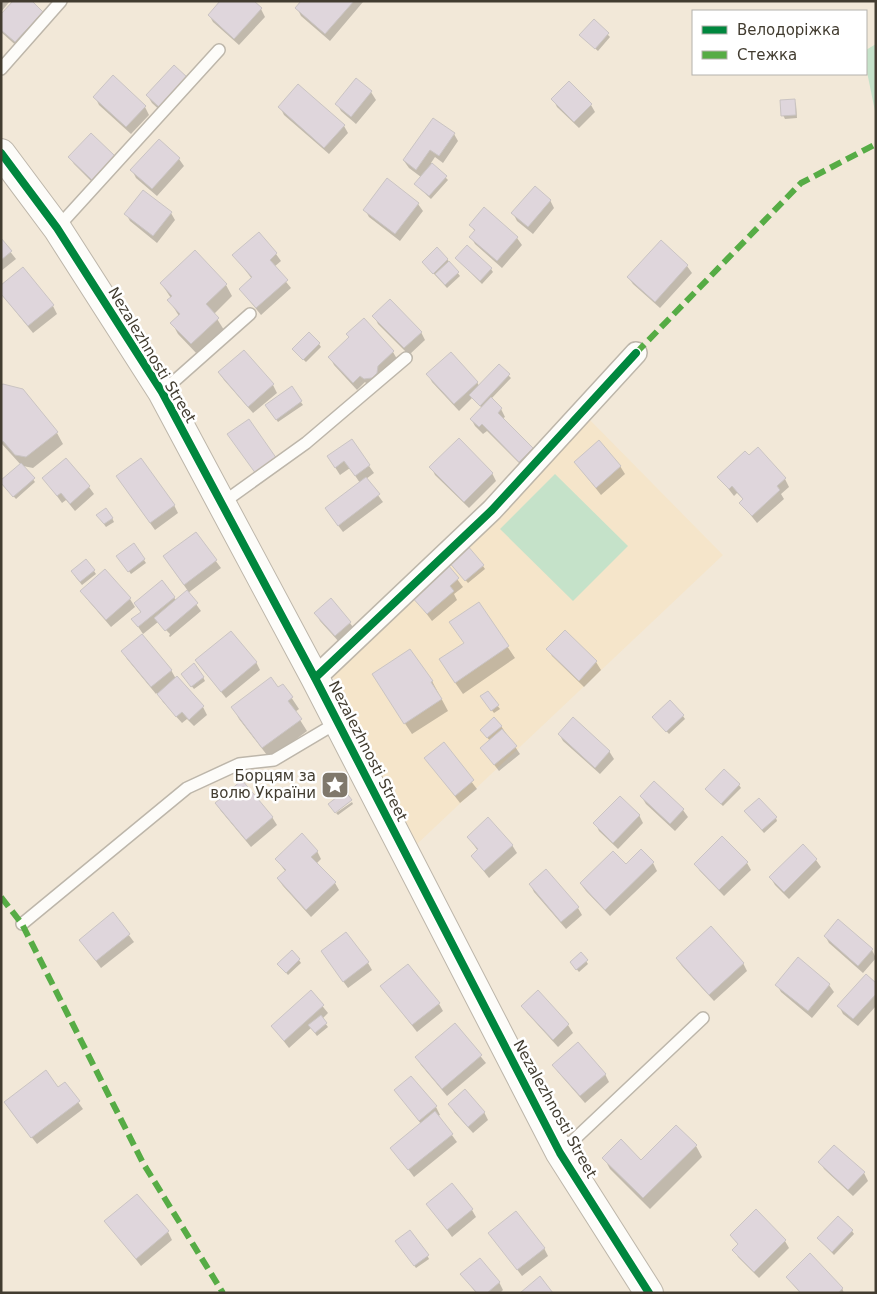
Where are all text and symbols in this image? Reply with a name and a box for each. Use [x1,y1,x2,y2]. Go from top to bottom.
legend [692,10,867,75]
text: Велодоріжка [737,21,840,39]
text: Стежка [737,46,797,64]
street label: Nezalezhnosti Street [104,284,200,426]
street label: Nezalezhnosti Street [325,678,411,824]
place label: Борцям за волю України [210,767,316,802]
place icon: Борцям за волю України [320,770,350,800]
street label: Nezalezhnosti Street [510,1037,601,1181]

